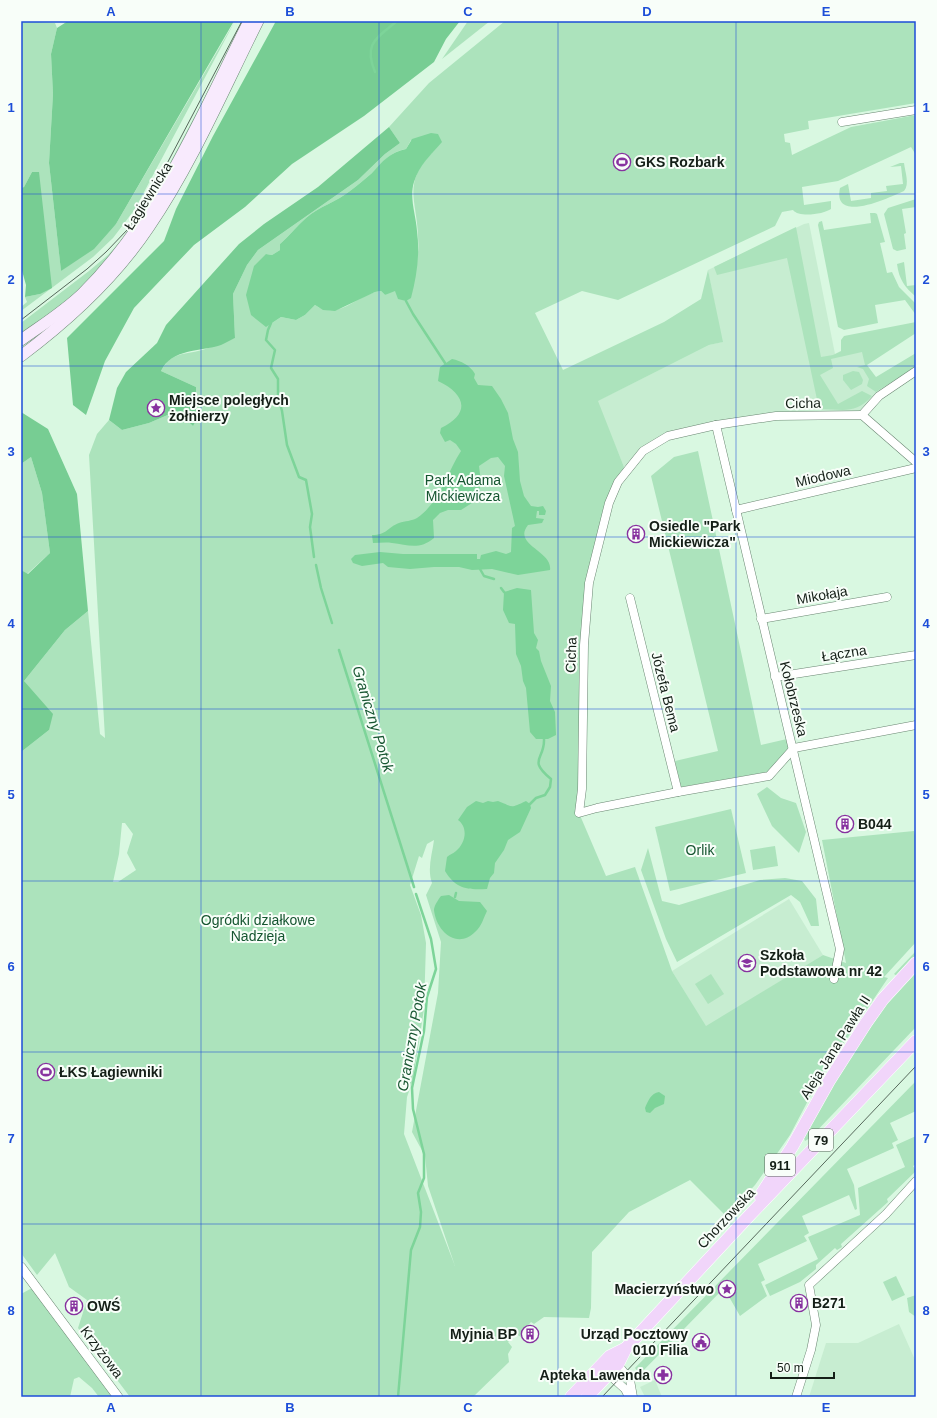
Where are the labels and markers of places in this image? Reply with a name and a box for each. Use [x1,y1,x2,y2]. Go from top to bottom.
sports icon: GKS Rozbark [612,152,632,172]
place label: GKS Rozbark [635,154,725,170]
place label: Miejsce poległych żołnierzy [169,392,289,424]
place icon: Miejsce poległych żołnierzy [146,398,166,418]
place label: Osiedle "Park Mickiewicza" [649,518,741,550]
building icon: Osiedle "Park Mickiewicza" [626,524,646,544]
building icon: B044 [835,814,855,834]
place label: B044 [858,816,892,832]
place label: Szkoła Podstawowa nr 42 [760,947,882,979]
school or university icon: Szkoła Podstawowa nr 42 [737,953,757,973]
sports icon: ŁKS Łagiewniki [36,1062,56,1082]
place label: ŁKS Łagiewniki [59,1064,162,1080]
place icon: Macierzyństwo [717,1279,737,1299]
place label: Macierzyństwo [614,1281,714,1297]
building icon: B271 [789,1293,809,1313]
place label: B271 [812,1295,846,1311]
building icon: OWŚ [64,1296,84,1316]
place label: OWŚ [87,1297,120,1314]
building icon: Myjnia BP [520,1324,540,1344]
place label: Myjnia BP [450,1326,517,1342]
place label: Urząd Pocztowy 010 Filia [581,1326,688,1358]
public building icon: Urząd Pocztowy 010 Filia [691,1332,711,1352]
pharmacy icon: Apteka Lawenda [653,1365,673,1385]
place label: Apteka Lawenda [540,1367,650,1383]

